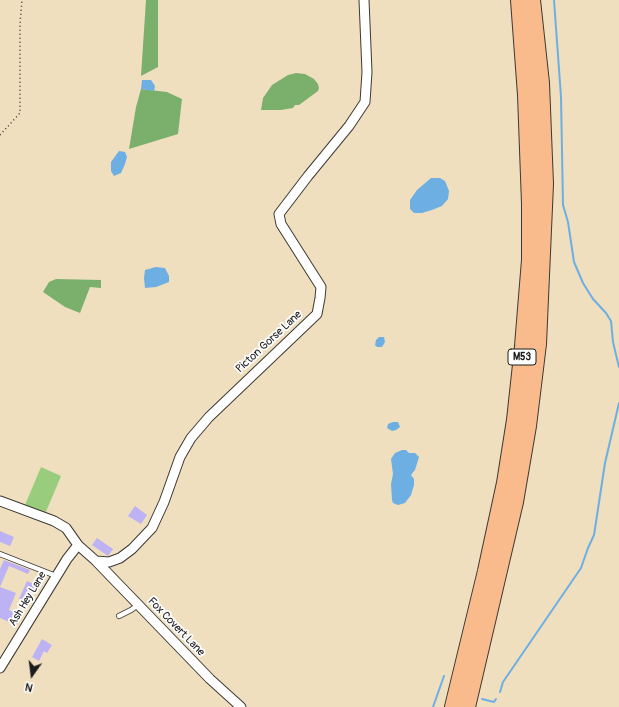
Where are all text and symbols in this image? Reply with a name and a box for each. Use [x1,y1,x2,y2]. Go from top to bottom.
street label: Picton Gorse Lane [233,308,305,376]
road number: M53 [508,349,536,365]
street label: Ash Hey Lane [7,569,49,629]
street label: Fox Covert Lane [145,595,207,659]
north arrow [12,655,52,695]
text: N [24,680,34,694]

